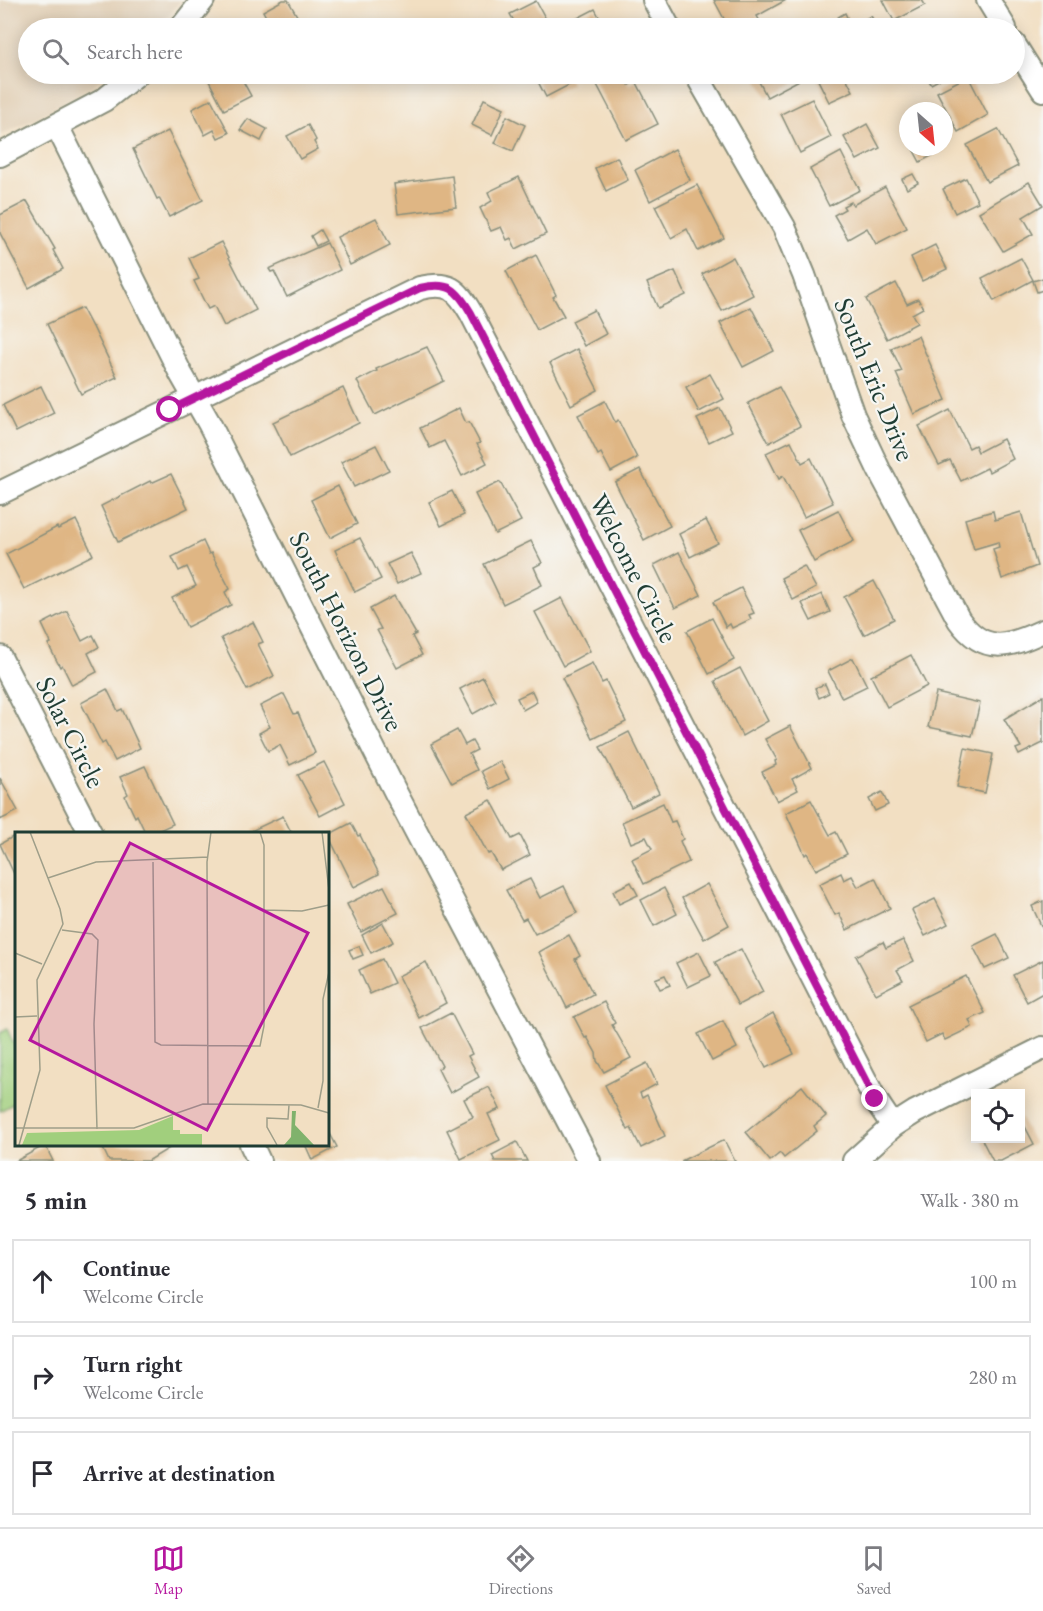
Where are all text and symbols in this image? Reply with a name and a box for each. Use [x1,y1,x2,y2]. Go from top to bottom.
search box [18,18,1025,84]
icon: search [39,35,72,68]
text: Search here [87,37,182,66]
north arrow [899,102,953,156]
street label: South Eric Drive [826,292,924,466]
route start [156,396,182,422]
street label: Welcome Circle [581,488,687,648]
street label: South Horizon Drive [282,525,412,737]
street label: Solar Circle [28,671,114,793]
inset map [15,832,328,1146]
route end [861,1085,887,1111]
map controls [971,1089,1025,1143]
button: locate [971,1089,1025,1143]
text: 5 min [24,1183,87,1217]
text: Walk · 380 m [920,1187,1019,1213]
text: Continue [83,1254,170,1283]
icon: ahead [26,1265,59,1298]
text: 100 m [969,1268,1017,1294]
text: Welcome Circle [83,1283,203,1309]
text: Turn right [83,1350,182,1379]
icon: right [26,1361,59,1394]
text: 280 m [969,1364,1017,1390]
text: Welcome Circle [83,1379,203,1405]
icon: arrive [26,1457,59,1490]
text: Arrive at destination [83,1459,275,1488]
tab: Map [152,1542,185,1599]
tab: Directions [489,1542,553,1599]
tab: Saved [857,1542,891,1599]

